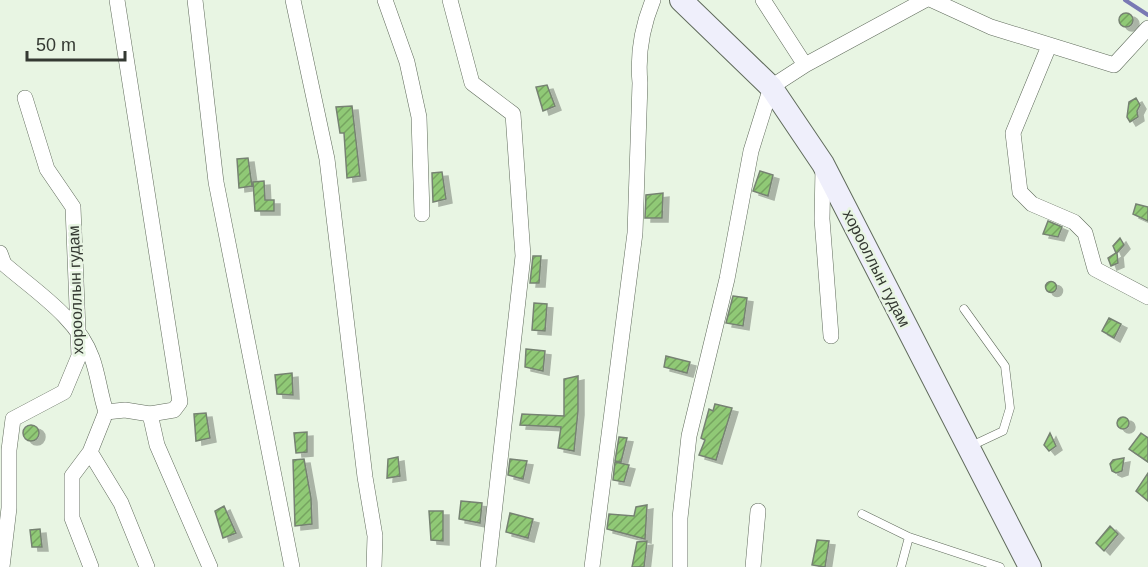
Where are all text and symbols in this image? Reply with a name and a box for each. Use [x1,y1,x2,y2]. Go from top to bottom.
scale bar [27,24,124,62]
text: 50 m [36,35,76,55]
street label: хорооллын гудам [840,207,913,330]
street label: хорооллын гудам [65,225,86,355]

